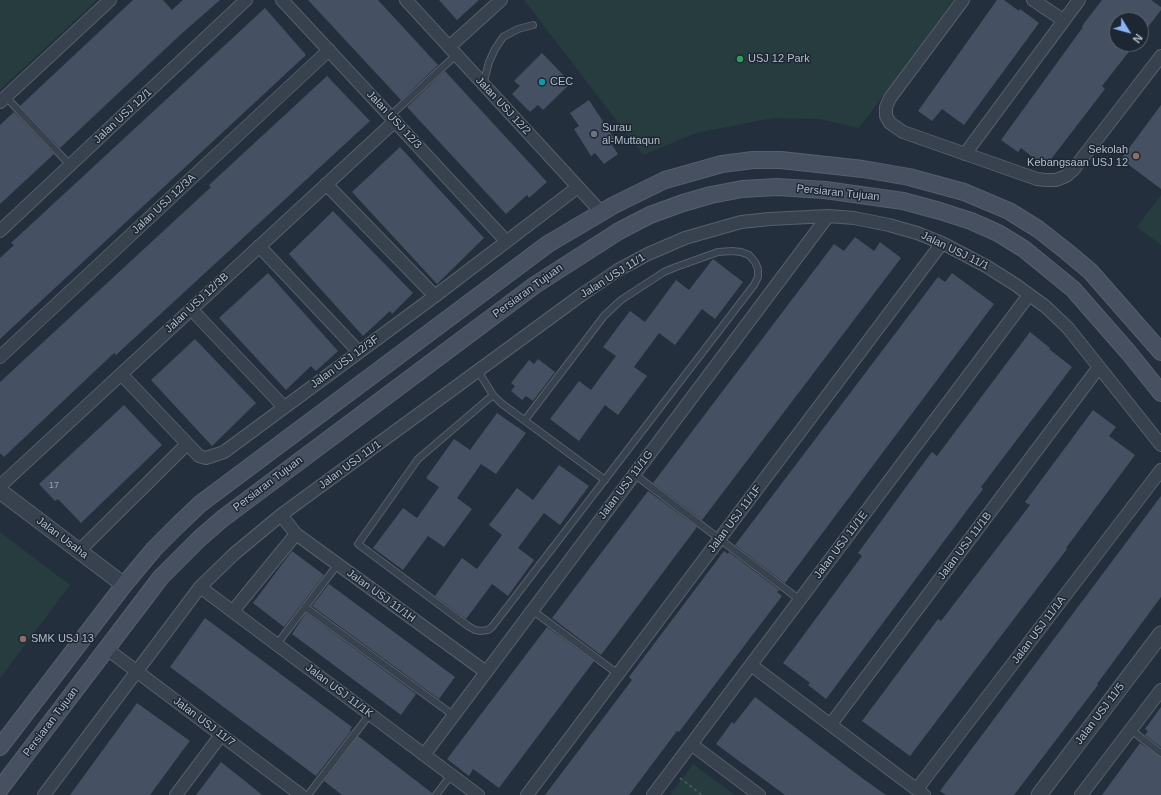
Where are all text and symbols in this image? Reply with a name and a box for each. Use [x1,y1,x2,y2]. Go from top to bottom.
north arrow [1109,12,1149,52]
text: N [1131,32,1145,45]
place label: USJ 12 Park [748,52,810,66]
marker: USJ 12 Park [735,54,745,64]
street label: Jalan USJ 12/2 [473,74,533,138]
place label: CEC [550,75,573,89]
marker: CEC [537,77,547,87]
street label: Jalan USJ 12/1 [91,86,155,146]
street label: Jalan USJ 12/3 [364,88,424,152]
place label: Surau al-Muttaqun [602,121,660,147]
marker: Surau al-Muttaqun [589,129,599,139]
place label: Sekolah Kebangsaan USJ 12 [1027,143,1128,169]
marker: Sekolah Kebangsaan USJ 12 [1131,151,1141,161]
street label: Jalan USJ 12/3A [130,171,198,237]
street label: Persiaran Tujuan [796,182,880,204]
street label: Jalan USJ 11/1 [919,229,991,273]
street label: Jalan USJ 11/1 [578,251,648,301]
street label: Persiaran Tujuan [490,261,566,321]
street label: Jalan USJ 12/3B [163,270,231,336]
street label: Jalan USJ 12/3F [308,333,382,391]
street label: Jalan USJ 11/1 [316,438,384,492]
street label: Jalan USJ 11/1G [596,448,656,522]
street label: Persiaran Tujuan [231,454,305,514]
house number: 17 [49,481,59,491]
street label: Jalan USJ 11/1F [706,483,764,555]
street label: Jalan USJ 11/1E [811,509,871,581]
street label: Jalan USJ 11/1B [935,510,995,582]
street label: Jalan Usaha [34,514,90,562]
street label: Jalan USJ 11/1H [344,567,418,625]
street label: Jalan USJ 11/1A [1009,594,1069,666]
place label: SMK USJ 13 [31,632,94,646]
marker: SMK USJ 13 [18,634,28,644]
street label: Jalan USJ 11/1K [303,661,375,721]
street label: Jalan USJ 11/5 [1073,681,1127,747]
street label: Persiaran Tujuan [21,685,81,759]
street label: Jalan USJ 11/7 [171,695,237,749]

